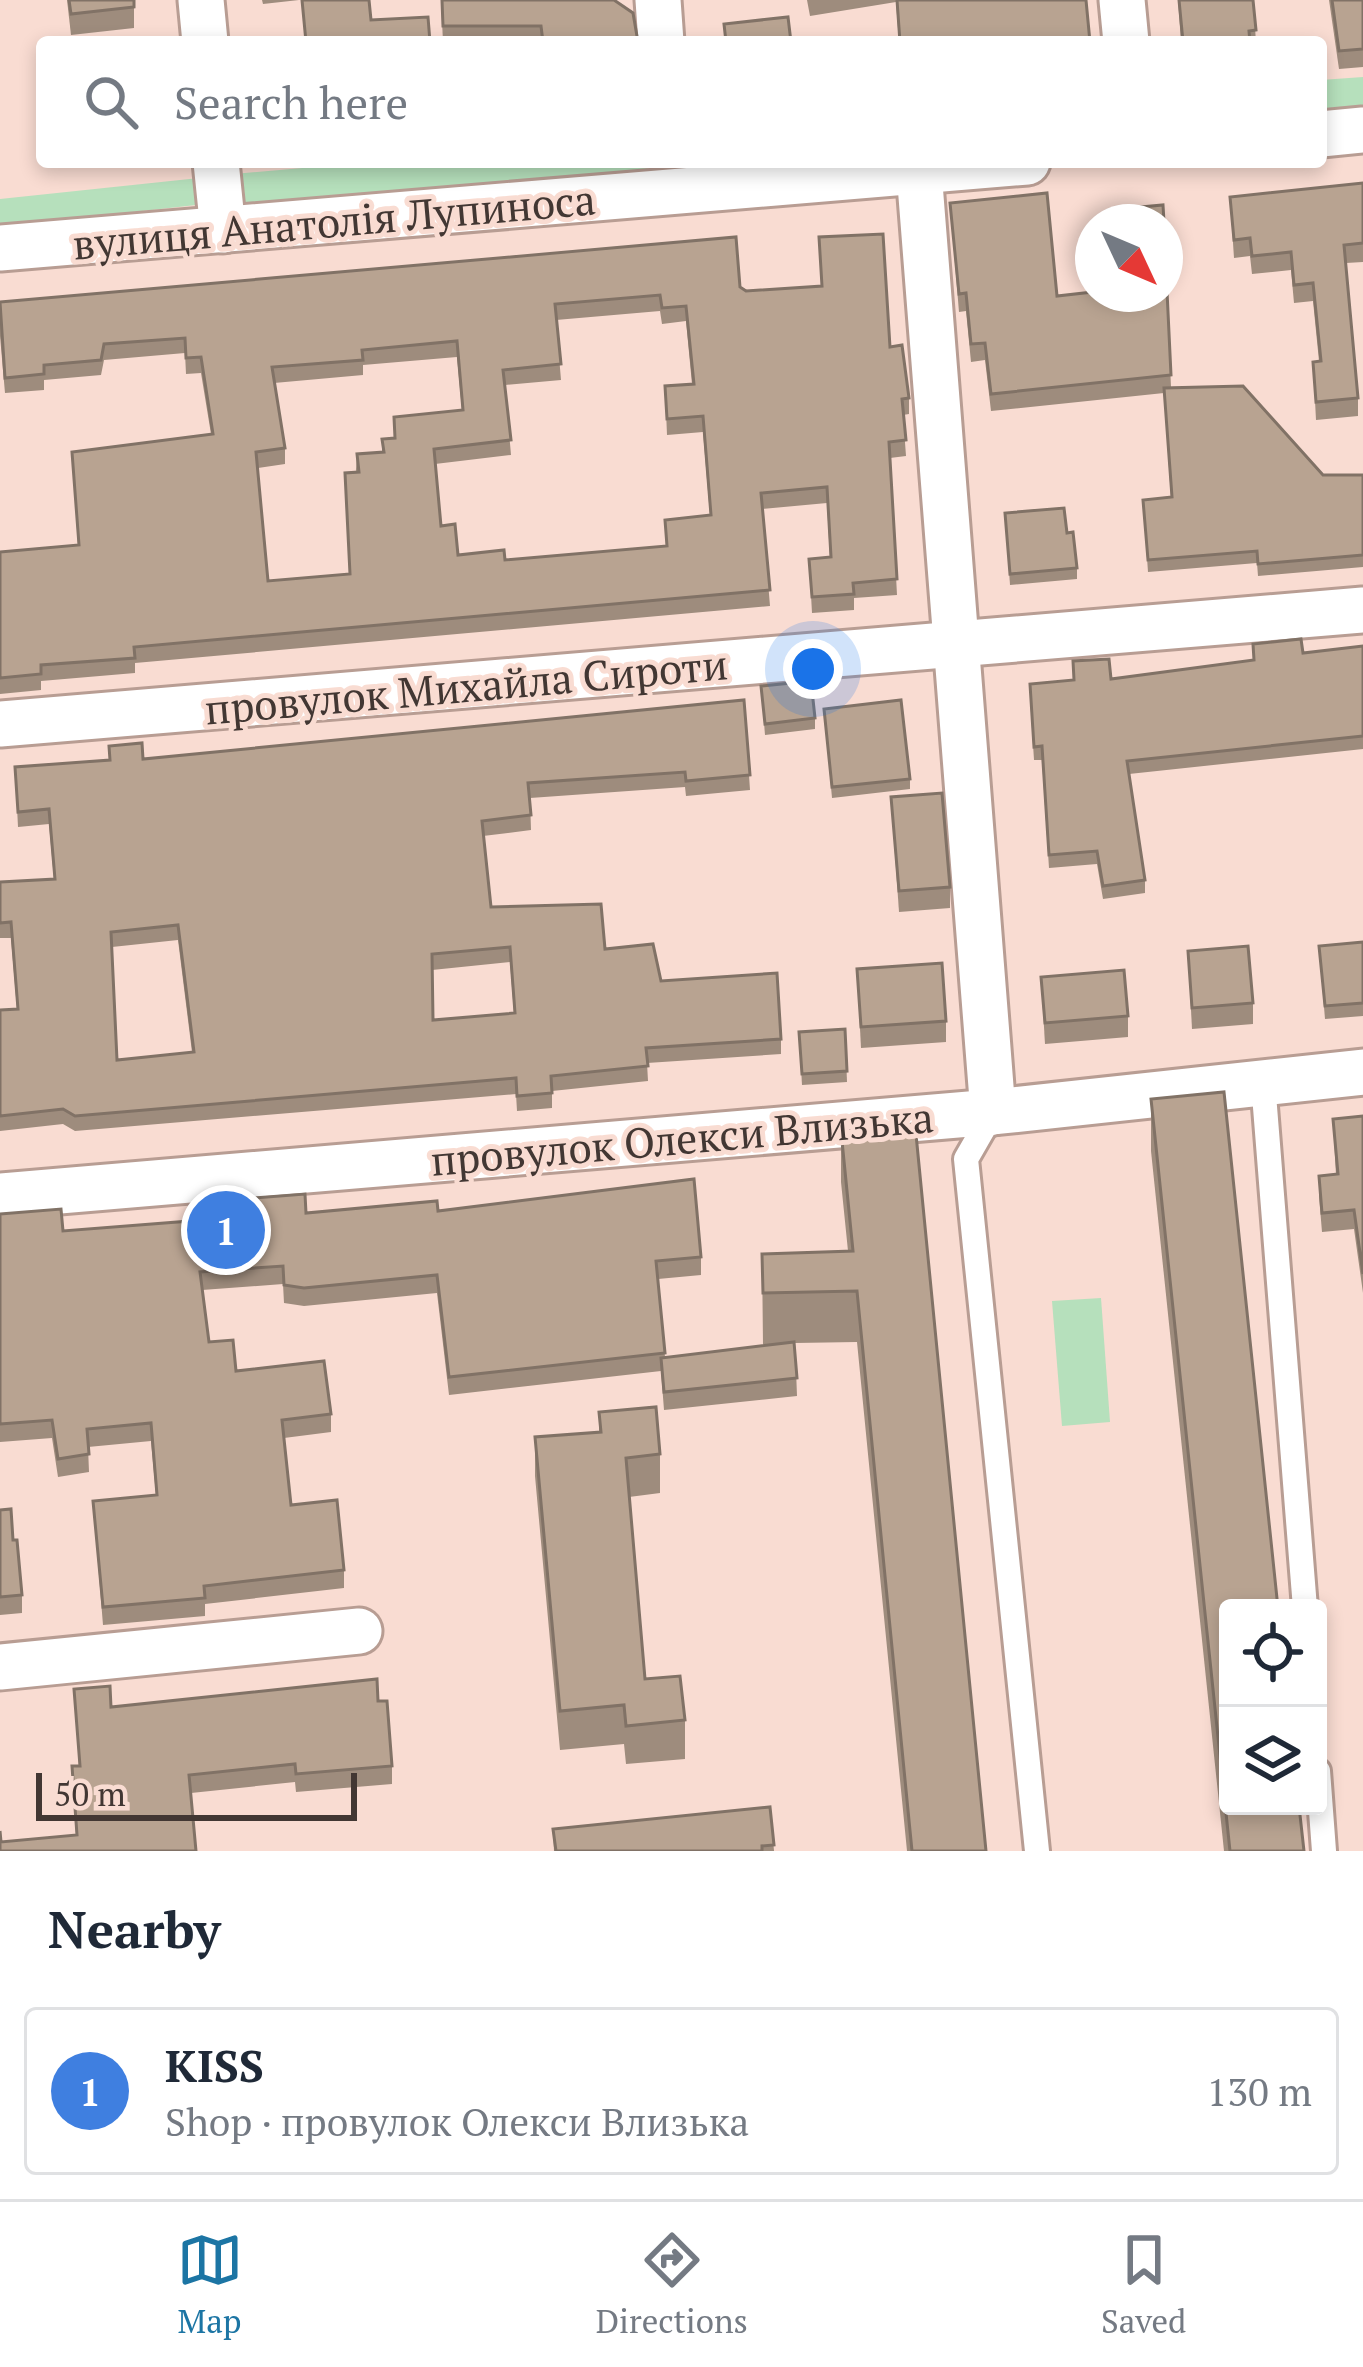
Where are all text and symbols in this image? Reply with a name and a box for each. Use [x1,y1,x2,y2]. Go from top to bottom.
search box [36,36,1327,168]
icon: search [78,69,144,135]
text: Search here [174,72,408,132]
street label: вулиця Анатолія Лупиноса [70,170,598,272]
north arrow [1075,204,1183,312]
street label: провулок Михайла Сироти [202,635,730,737]
your location [783,639,843,699]
street label: провулок Олекси Влизька [428,1088,936,1188]
pin: 1 [187,1185,265,1275]
map controls [1219,1599,1327,1815]
button: locate [1219,1599,1327,1707]
button: layers [1219,1707,1327,1815]
scale bar [36,1767,357,1820]
text: 50 m [54,1772,126,1815]
text: Nearby [48,1895,221,1963]
text: KISS [165,2035,264,2095]
text: 1 [79,2065,101,2117]
text: 130 m [1207,2065,1312,2117]
text: Shop · провулок Олекси Влизька [165,2095,749,2147]
tab: Map [177,2227,243,2342]
tab: Directions [596,2227,748,2342]
tab: Saved [1101,2227,1186,2342]

